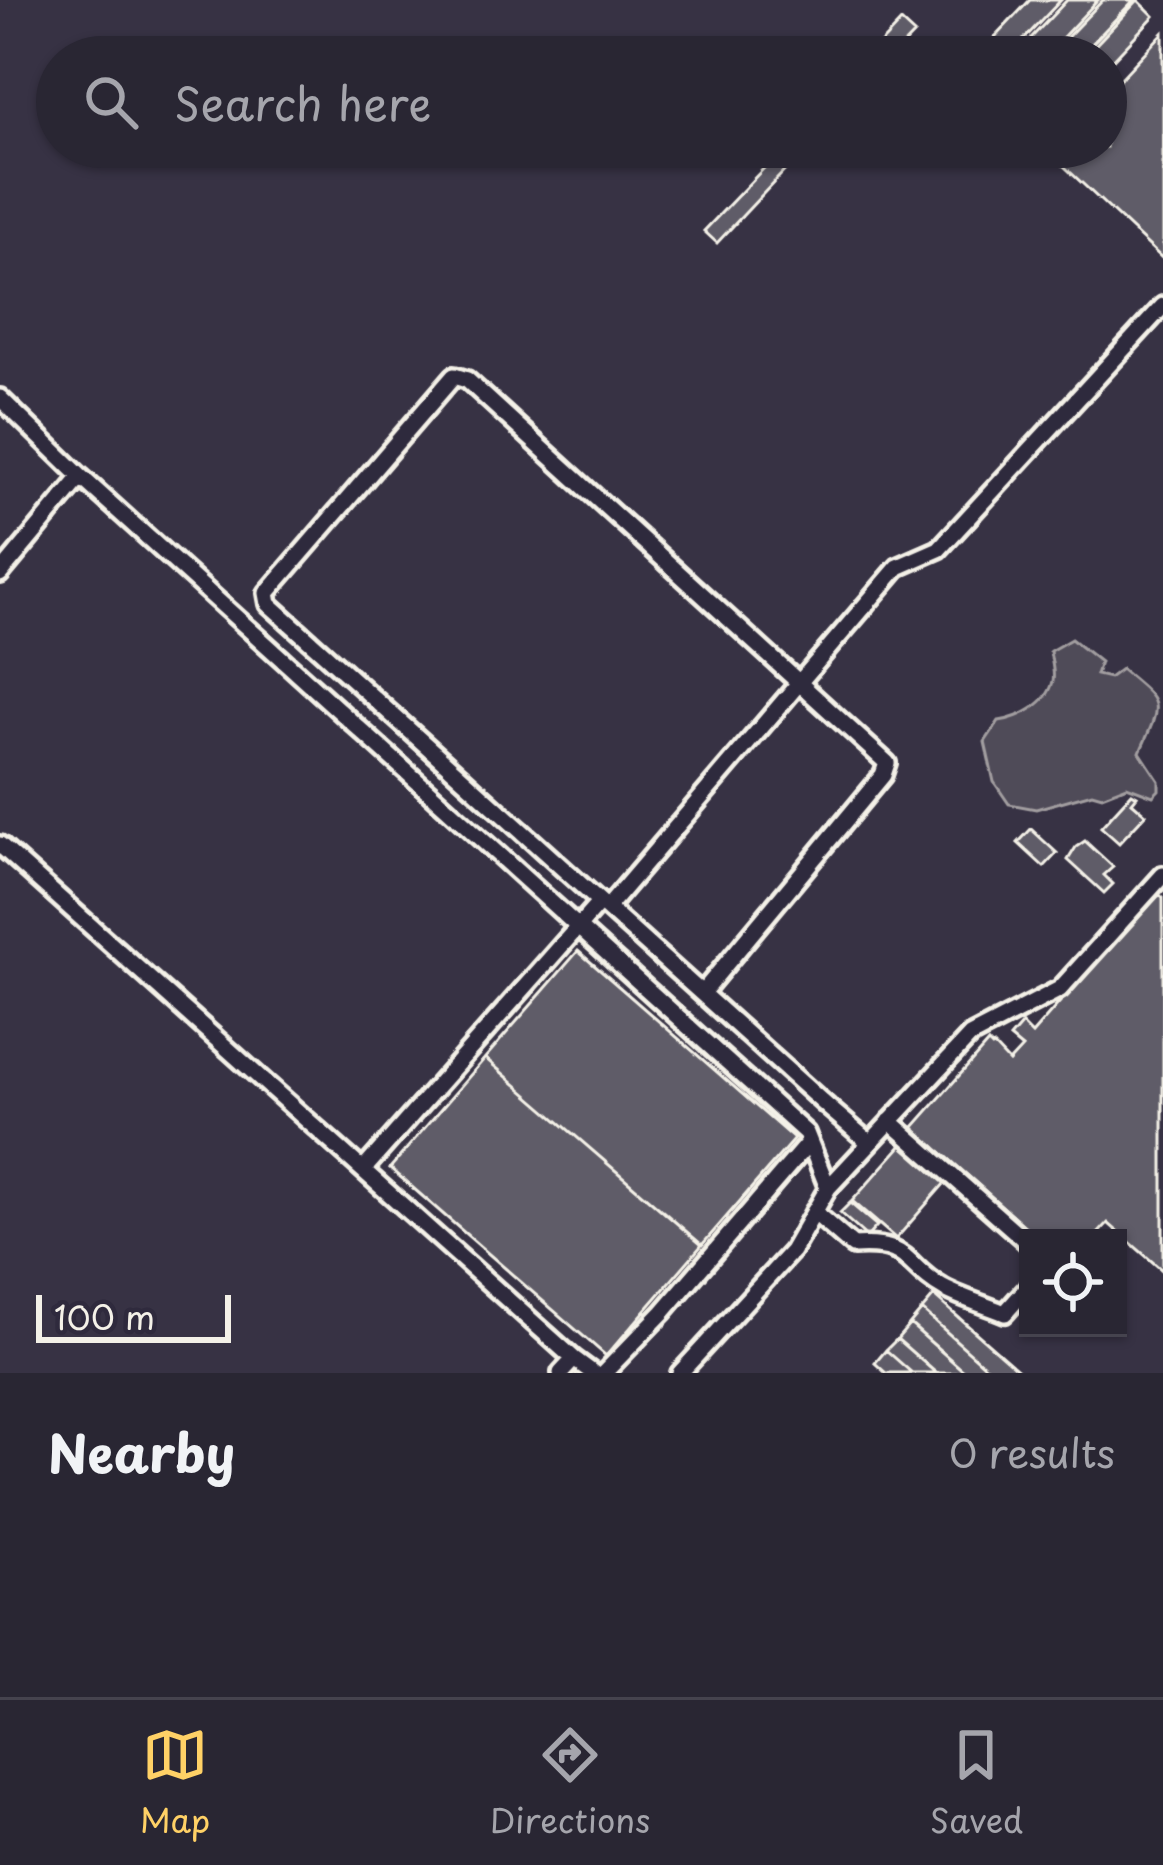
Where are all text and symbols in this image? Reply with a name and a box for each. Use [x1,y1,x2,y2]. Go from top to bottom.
search box [36,36,1127,168]
text: Search here [174,68,431,136]
icon: search [78,69,144,135]
map controls [1019,1229,1127,1337]
button: locate [1019,1229,1127,1337]
scale bar [36,1289,231,1342]
text: 100 m [54,1291,155,1341]
text: Nearby [48,1413,235,1490]
text: 0 results [949,1422,1115,1481]
tab: Map [140,1722,210,1844]
tab: Directions [490,1722,650,1844]
tab: Saved [930,1722,1023,1844]

